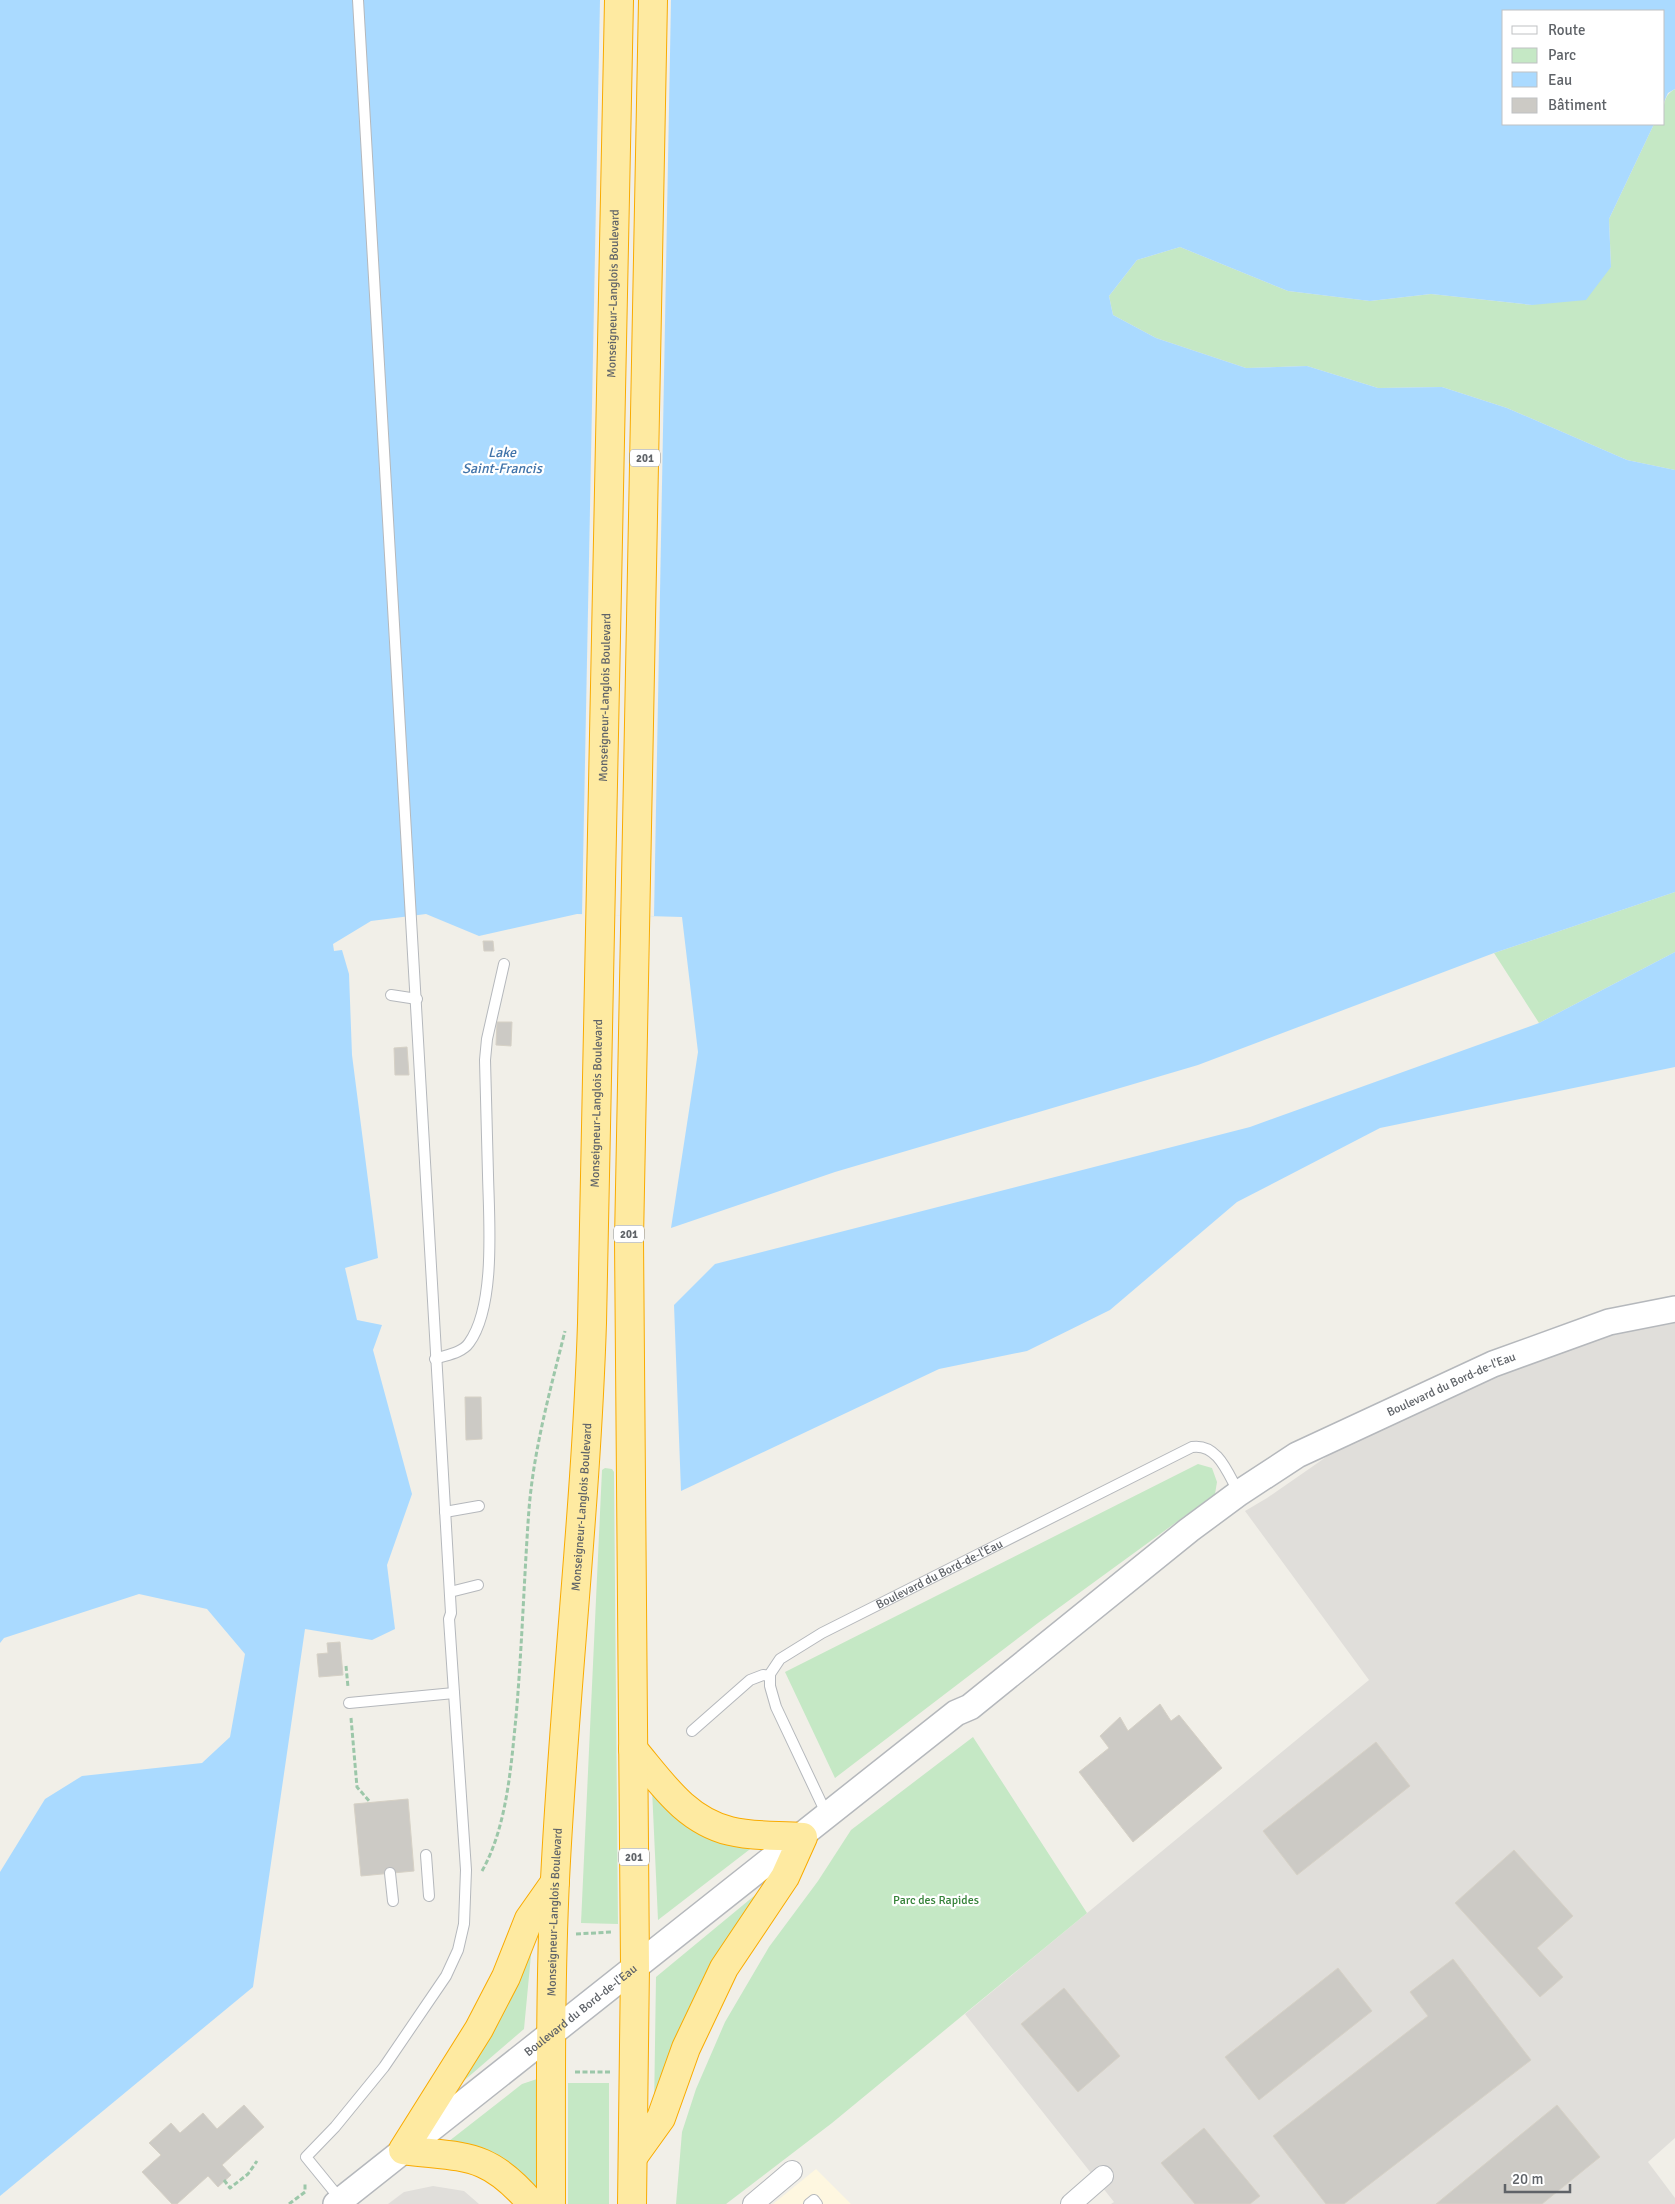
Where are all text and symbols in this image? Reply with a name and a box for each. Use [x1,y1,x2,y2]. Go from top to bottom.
legend [1502,10,1665,125]
text: Route [1548,21,1585,39]
text: Parc [1548,46,1576,64]
text: Eau [1548,71,1572,89]
text: Bâtiment [1548,96,1607,114]
street label: Monseigneur-Langlois Boulevard [604,209,622,378]
water label: Lake Saint-Francis [462,444,544,477]
road number: 201 [630,449,660,466]
street label: Monseigneur-Langlois Boulevard [596,613,614,782]
street label: Monseigneur-Langlois Boulevard [587,1019,606,1188]
road number: 201 [614,1226,644,1242]
street label: Boulevard du Bord-de-l'Eau [1384,1349,1518,1420]
street label: Monseigneur-Langlois Boulevard [568,1422,595,1592]
street label: Boulevard du Bord-de-l'Eau [873,1536,1005,1612]
street label: Monseigneur-Langlois Boulevard [544,1827,565,1996]
road number: 201 [619,1848,649,1865]
park label: Parc des Rapides [893,1893,979,1908]
street label: Boulevard du Bord-de-l'Eau [521,1961,640,2060]
scale bar [1505,2162,1570,2194]
text: 20 m [1512,2170,1543,2188]

